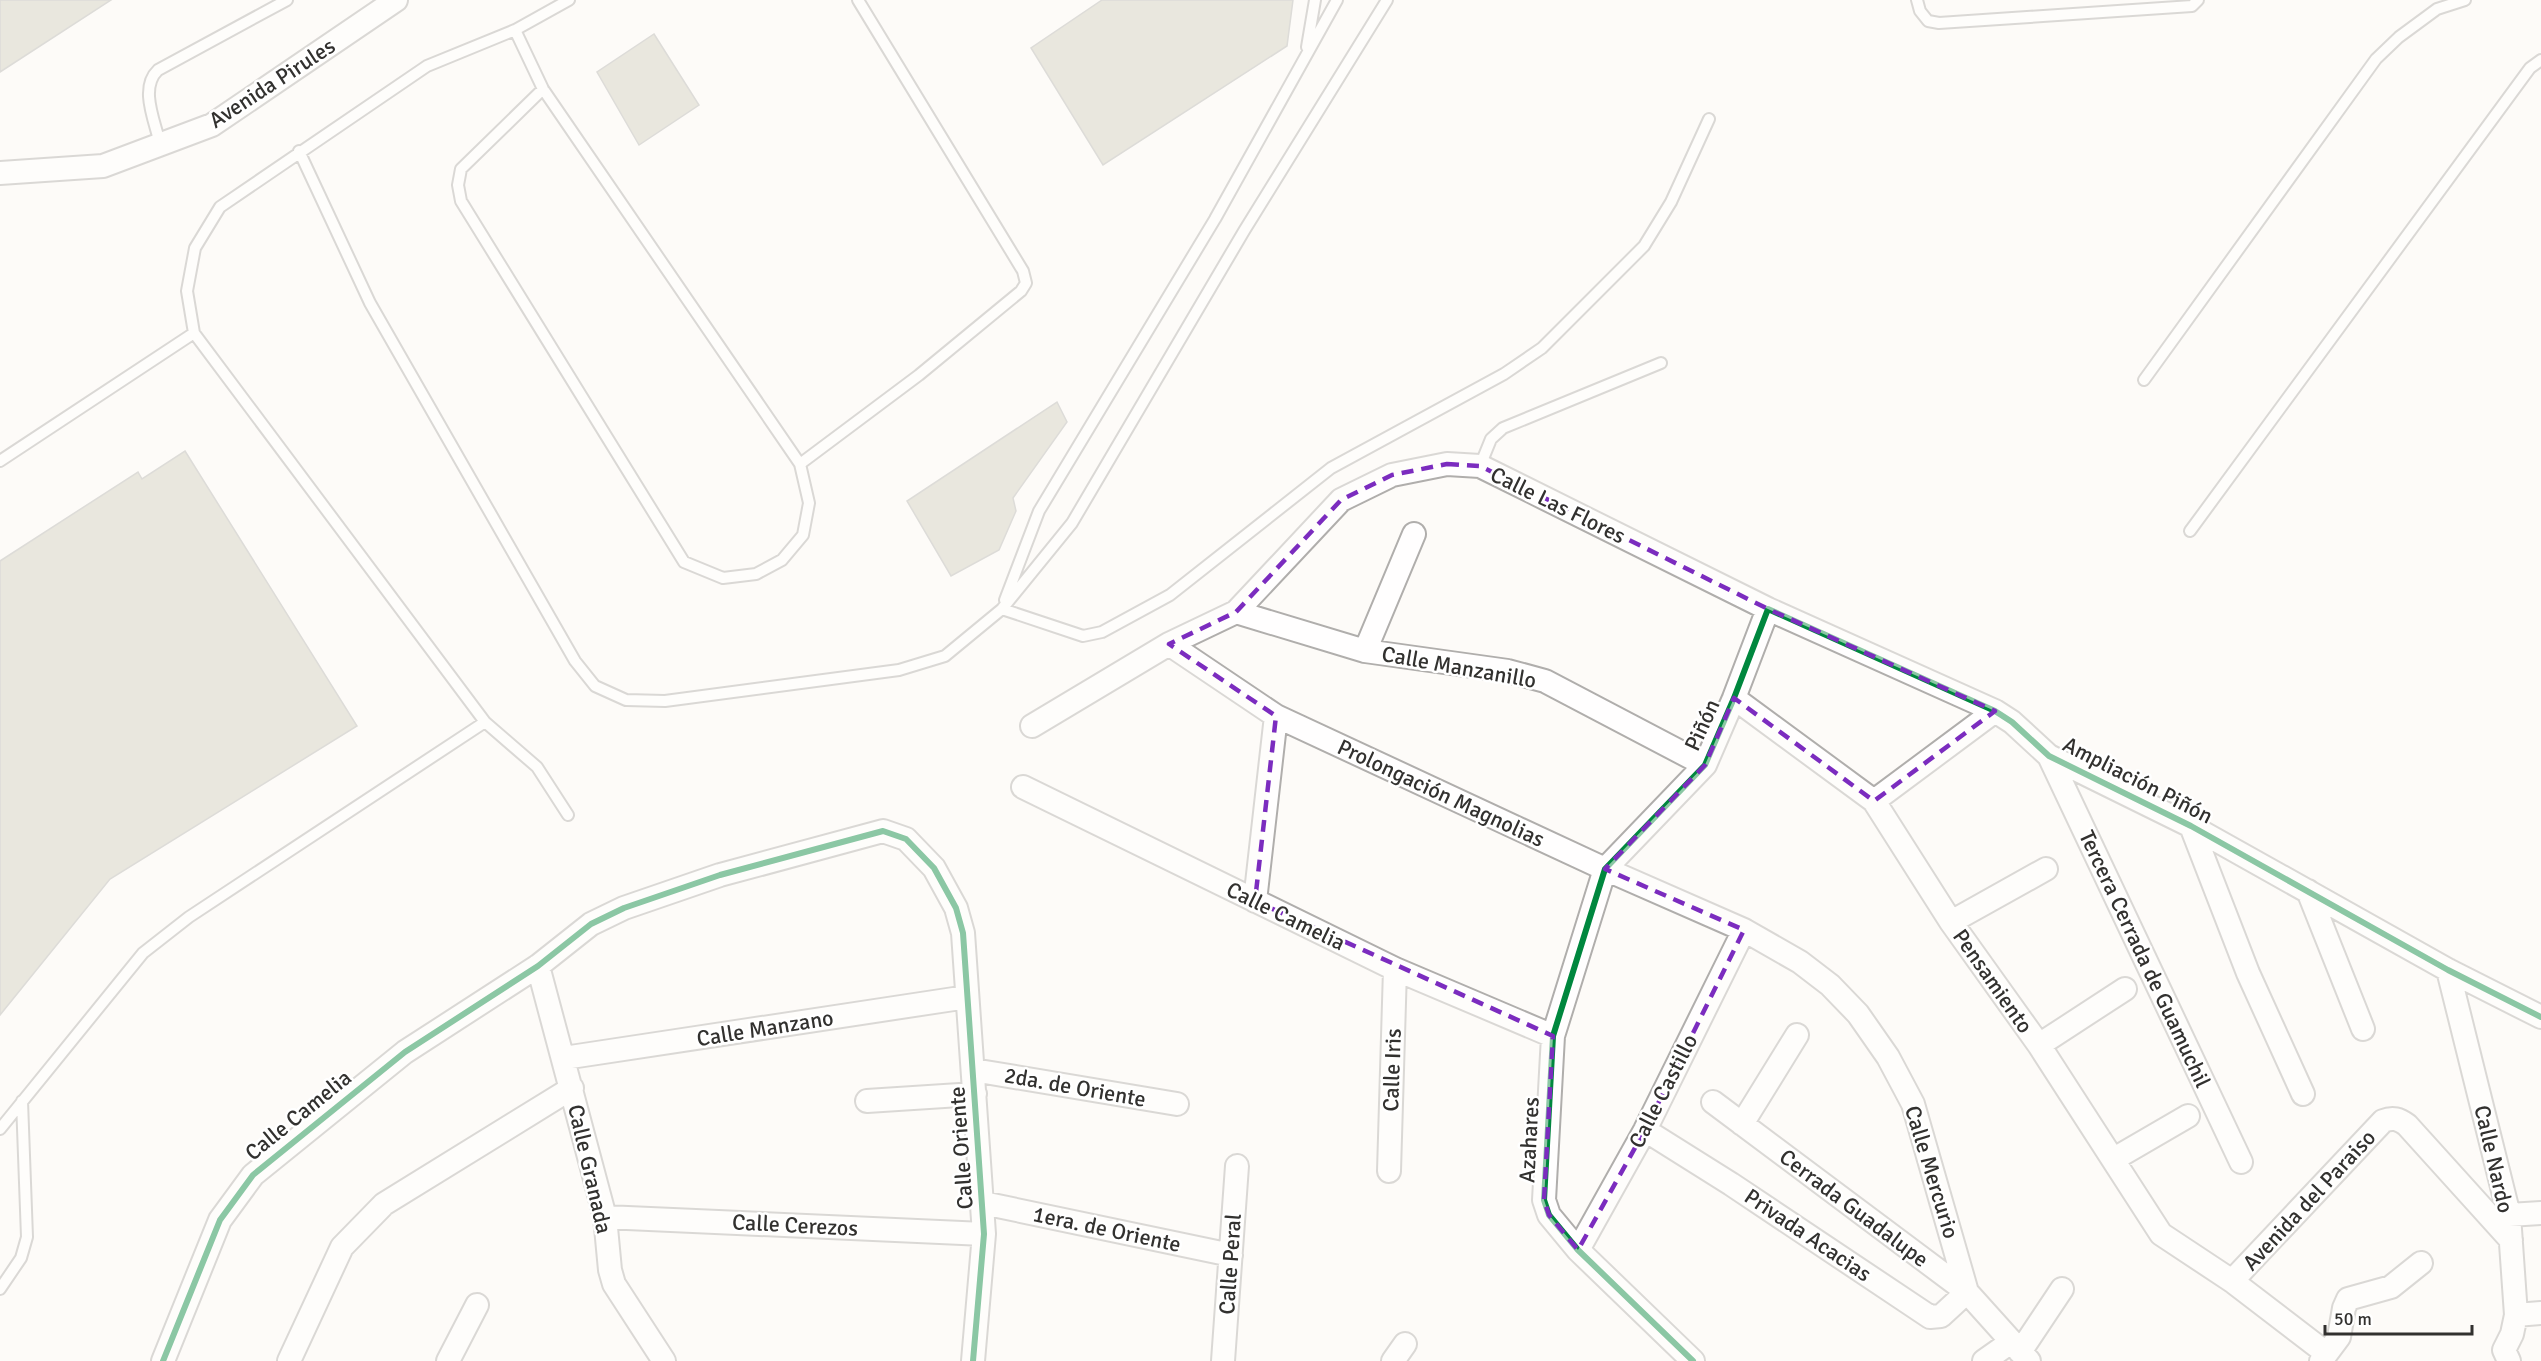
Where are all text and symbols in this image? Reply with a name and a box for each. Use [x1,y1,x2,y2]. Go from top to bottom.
street label: Avenida Pirules [204,32,340,134]
street label: Calle Las Flores [1486,461,1630,549]
street label: Calle Manzanillo [1380,640,1538,694]
street label: Piñón [1678,695,1726,755]
street label: Ampliación Piñón [2058,731,2218,829]
street label: Prolongación Magnolias [1333,733,1549,853]
street label: Tercera Cerrada de Guamuchil [2073,826,2217,1092]
street label: Calle Camelia [1222,876,1350,956]
street label: Pensamiento [1947,924,2039,1038]
street label: Calle Manzano [695,1004,835,1052]
street label: Calle Iris [1377,1028,1407,1112]
street label: Calle Castillo [1623,1030,1703,1152]
street label: 2da. de Oriente [1002,1061,1148,1113]
street label: Calle Camelia [239,1064,357,1166]
street label: Calle Oriente [943,1086,979,1210]
street label: Azahares [1513,1096,1545,1184]
street label: Calle Granada [562,1102,618,1236]
street label: Calle Mercurio [1899,1102,1965,1242]
street label: Calle Nardo [2469,1103,2519,1215]
street label: Avenida del Paraiso [2237,1124,2381,1276]
street label: Cerrada Guadalupe [1774,1143,1934,1273]
street label: Privada Acacias [1739,1183,1877,1287]
street label: 1era. de Oriente [1031,1200,1183,1258]
street label: Calle Cerezos [731,1208,859,1242]
street label: Calle Peral [1213,1213,1247,1315]
scale bar [2325,1298,2472,1336]
text: 50 m [2334,1308,2372,1330]

